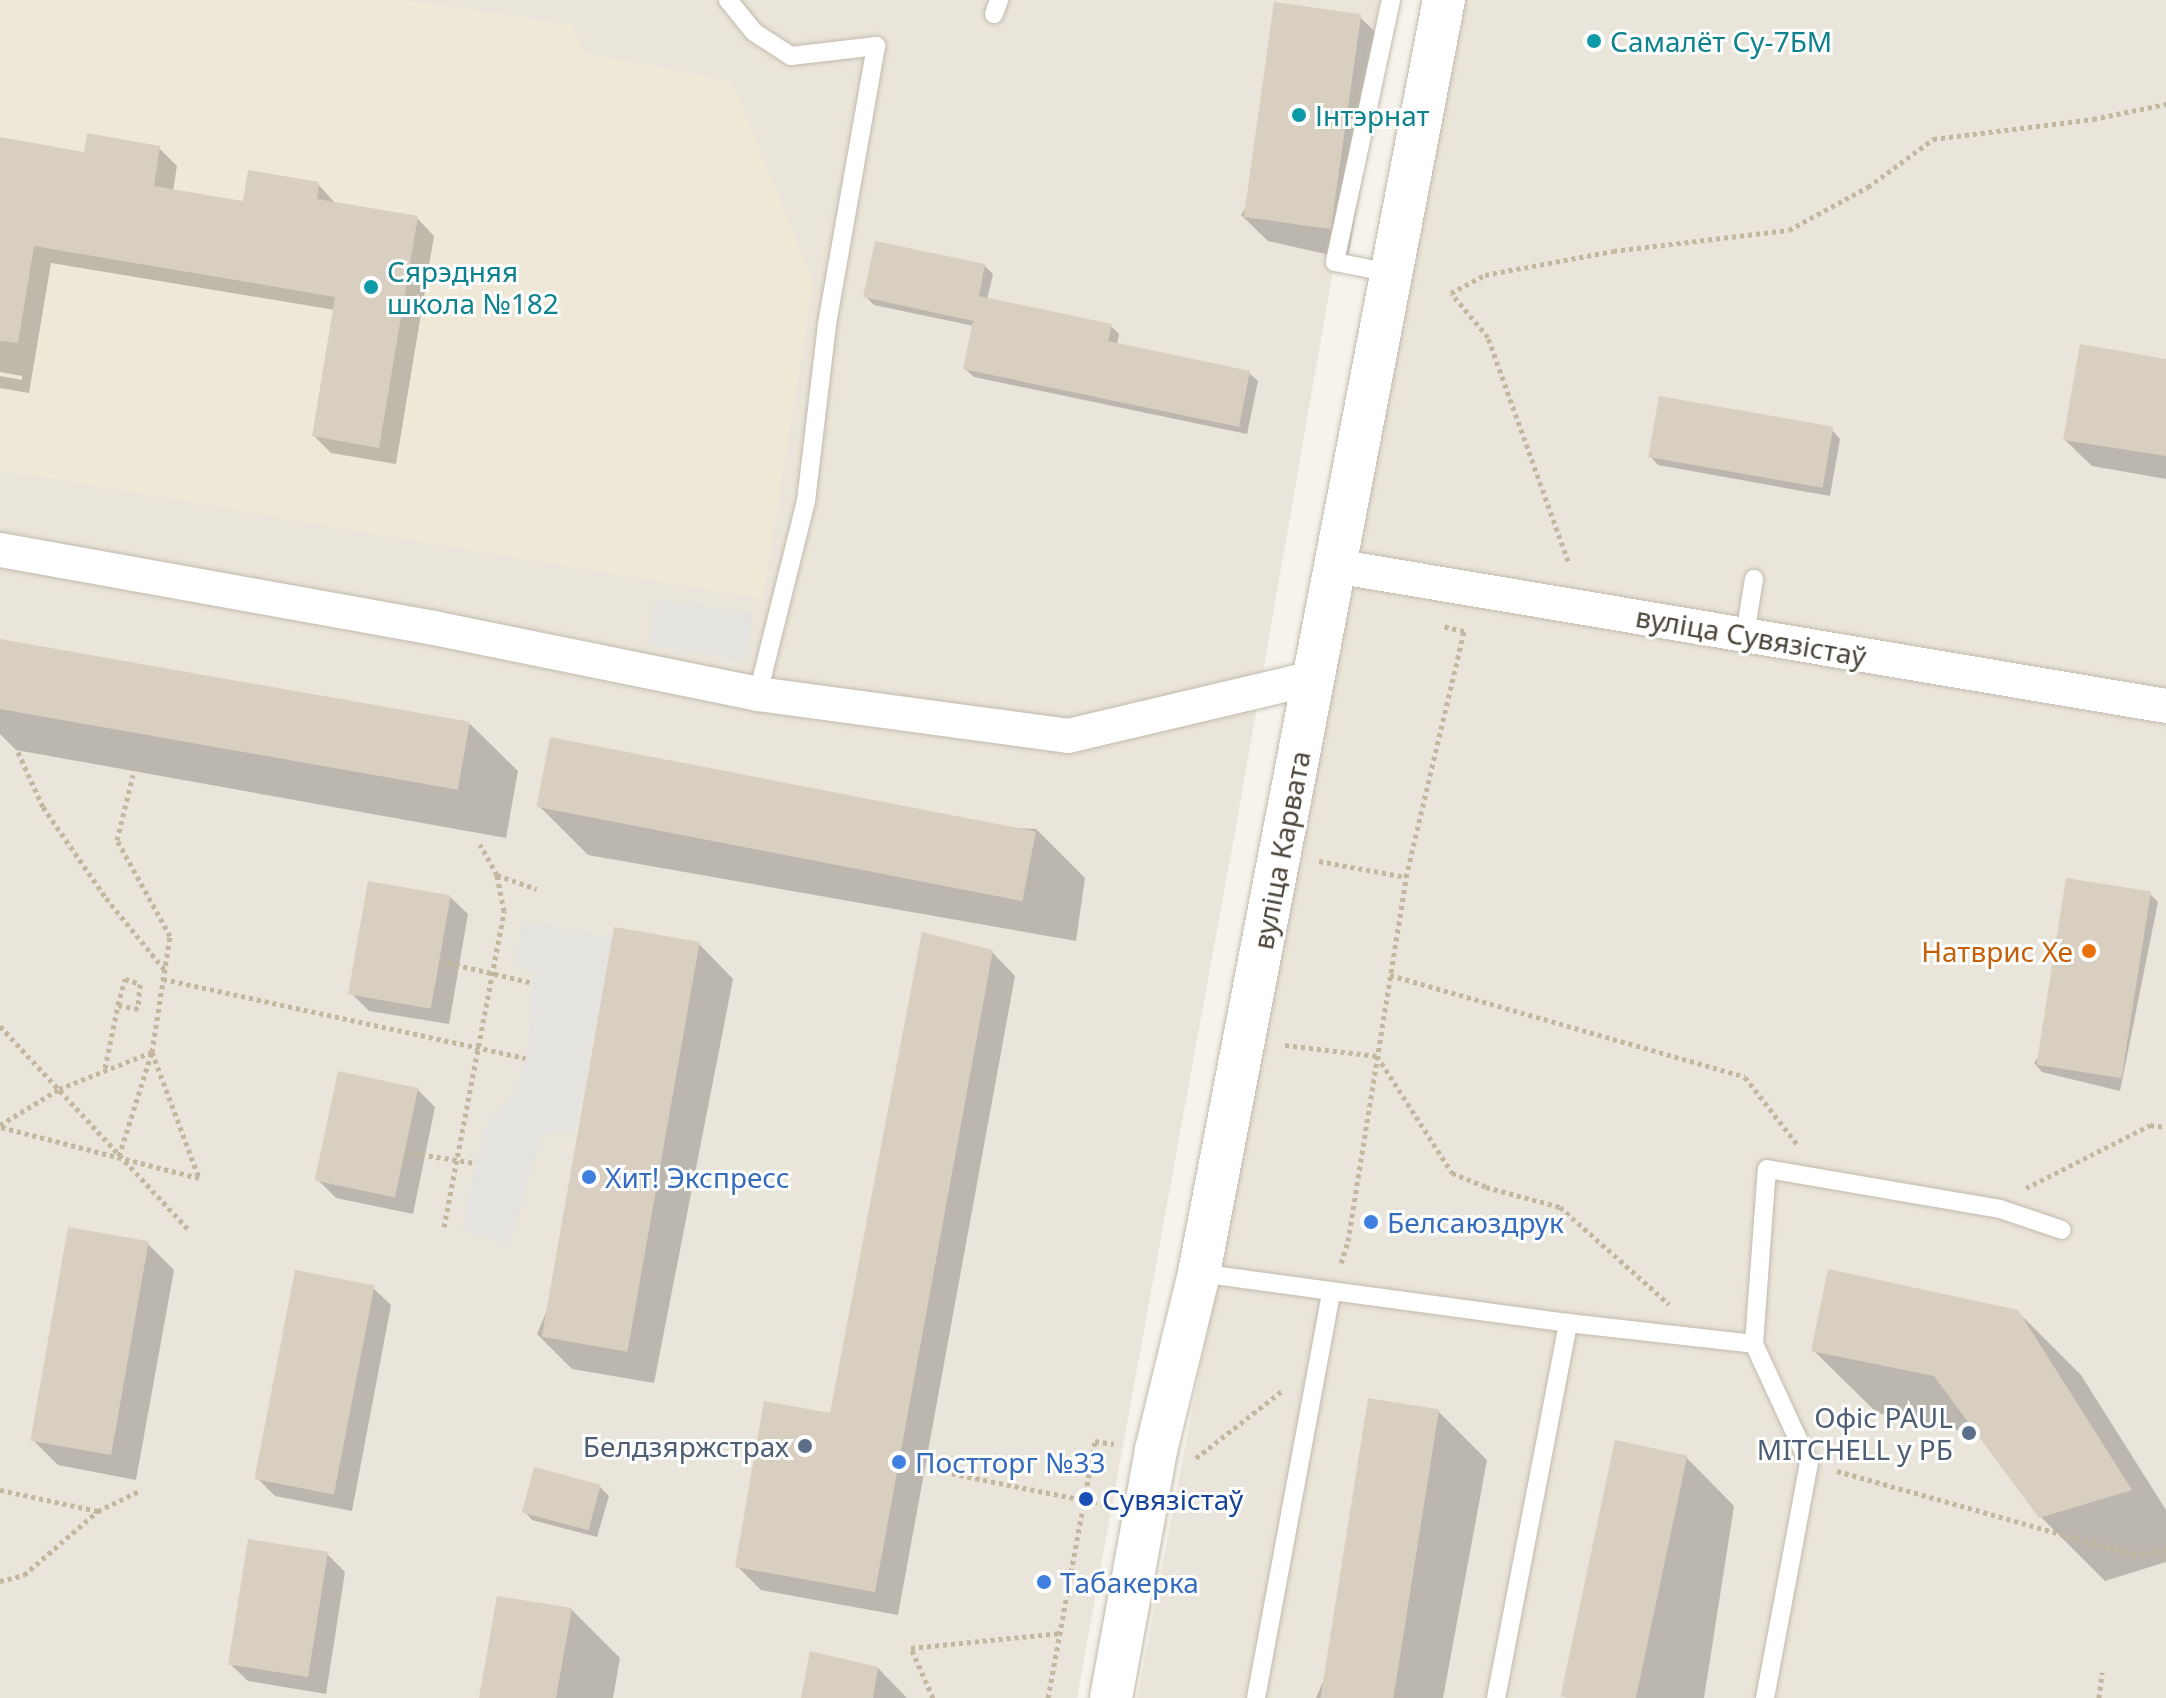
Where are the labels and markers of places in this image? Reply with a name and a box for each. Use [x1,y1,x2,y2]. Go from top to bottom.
place label: Самалёт Су-7БМ [1610,24,1832,58]
marker: Самалёт Су-7БМ [1585,32,1603,50]
place label: Інтэрнат [1315,98,1430,132]
marker: Інтэрнат [1290,106,1308,124]
place label: Сярэдняя школа №182 [387,254,559,320]
marker: Сярэдняя школа №182 [362,278,380,296]
place label: Натврис Хе [1921,934,2073,968]
marker: Натврис Хе [2080,942,2098,960]
place label: Хит! Экспресс [605,1160,790,1194]
marker: Хит! Экспресс [580,1168,598,1186]
place label: Белсаюздрук [1387,1205,1564,1239]
marker: Белсаюздрук [1362,1213,1380,1231]
place label: Офіс PAUL MITCHELL у РБ [1757,1400,1953,1466]
marker: Офіс PAUL MITCHELL у РБ [1960,1424,1978,1442]
place label: Белдзяржстрах [583,1429,789,1463]
marker: Белдзяржстрах [796,1437,814,1455]
place label: Постторг №33 [915,1445,1106,1479]
marker: Постторг №33 [890,1453,908,1471]
place label: Сувязістаў [1102,1482,1243,1516]
marker: Сувязістаў [1077,1490,1095,1508]
place label: Табакерка [1060,1565,1199,1599]
marker: Табакерка [1035,1573,1053,1591]

